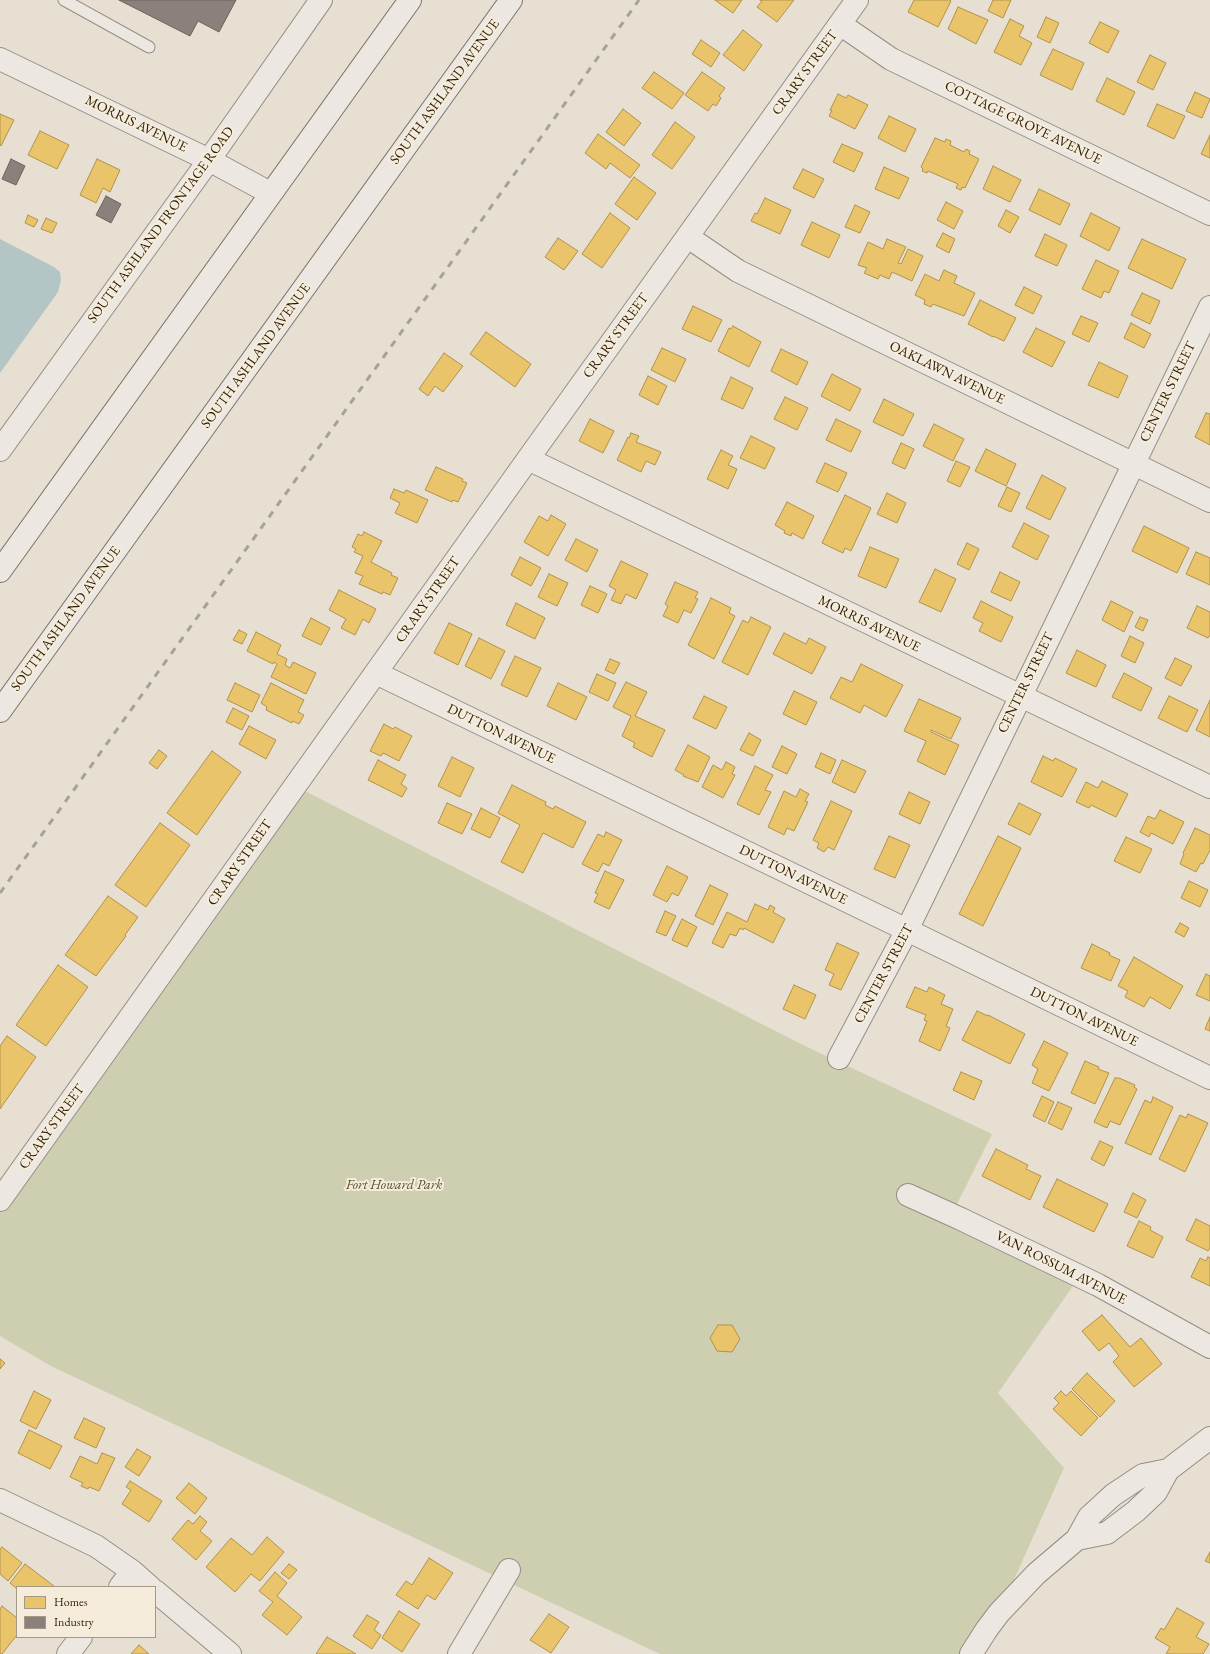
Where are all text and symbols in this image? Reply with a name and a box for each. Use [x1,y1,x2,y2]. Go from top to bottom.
street label: SOUTH ASHLAND AVENUE [387,16,503,168]
street label: CRARY STREET [769,27,841,119]
street label: COTTAGE GROVE AVENUE [942,78,1104,168]
street label: MORRIS AVENUE [82,92,190,156]
street label: SOUTH ASHLAND FRONTAGE ROAD [84,124,238,326]
street label: SOUTH ASHLAND AVENUE [198,280,314,432]
street label: CRARY STREET [580,290,652,382]
street label: OAKLAWN AVENUE [886,338,1008,408]
street label: CENTER STREET [1136,339,1200,445]
street label: SOUTH ASHLAND AVENUE [8,543,124,695]
street label: CRARY STREET [392,554,464,646]
street label: MORRIS AVENUE [815,592,923,656]
street label: CENTER STREET [994,630,1058,736]
street label: DUTTON AVENUE [444,701,558,767]
street label: CRARY STREET [204,817,276,909]
street label: DUTTON AVENUE [736,842,850,908]
street label: CENTER STREET [851,921,917,1027]
street label: DUTTON AVENUE [1027,984,1141,1050]
street label: CRARY STREET [16,1081,88,1173]
park label: Fort Howard Park [346,1177,442,1193]
street label: VAN ROSSUM AVENUE [993,1228,1129,1308]
legend [16,1586,156,1638]
text: Homes [54,1594,88,1610]
text: Industry [54,1614,94,1630]

